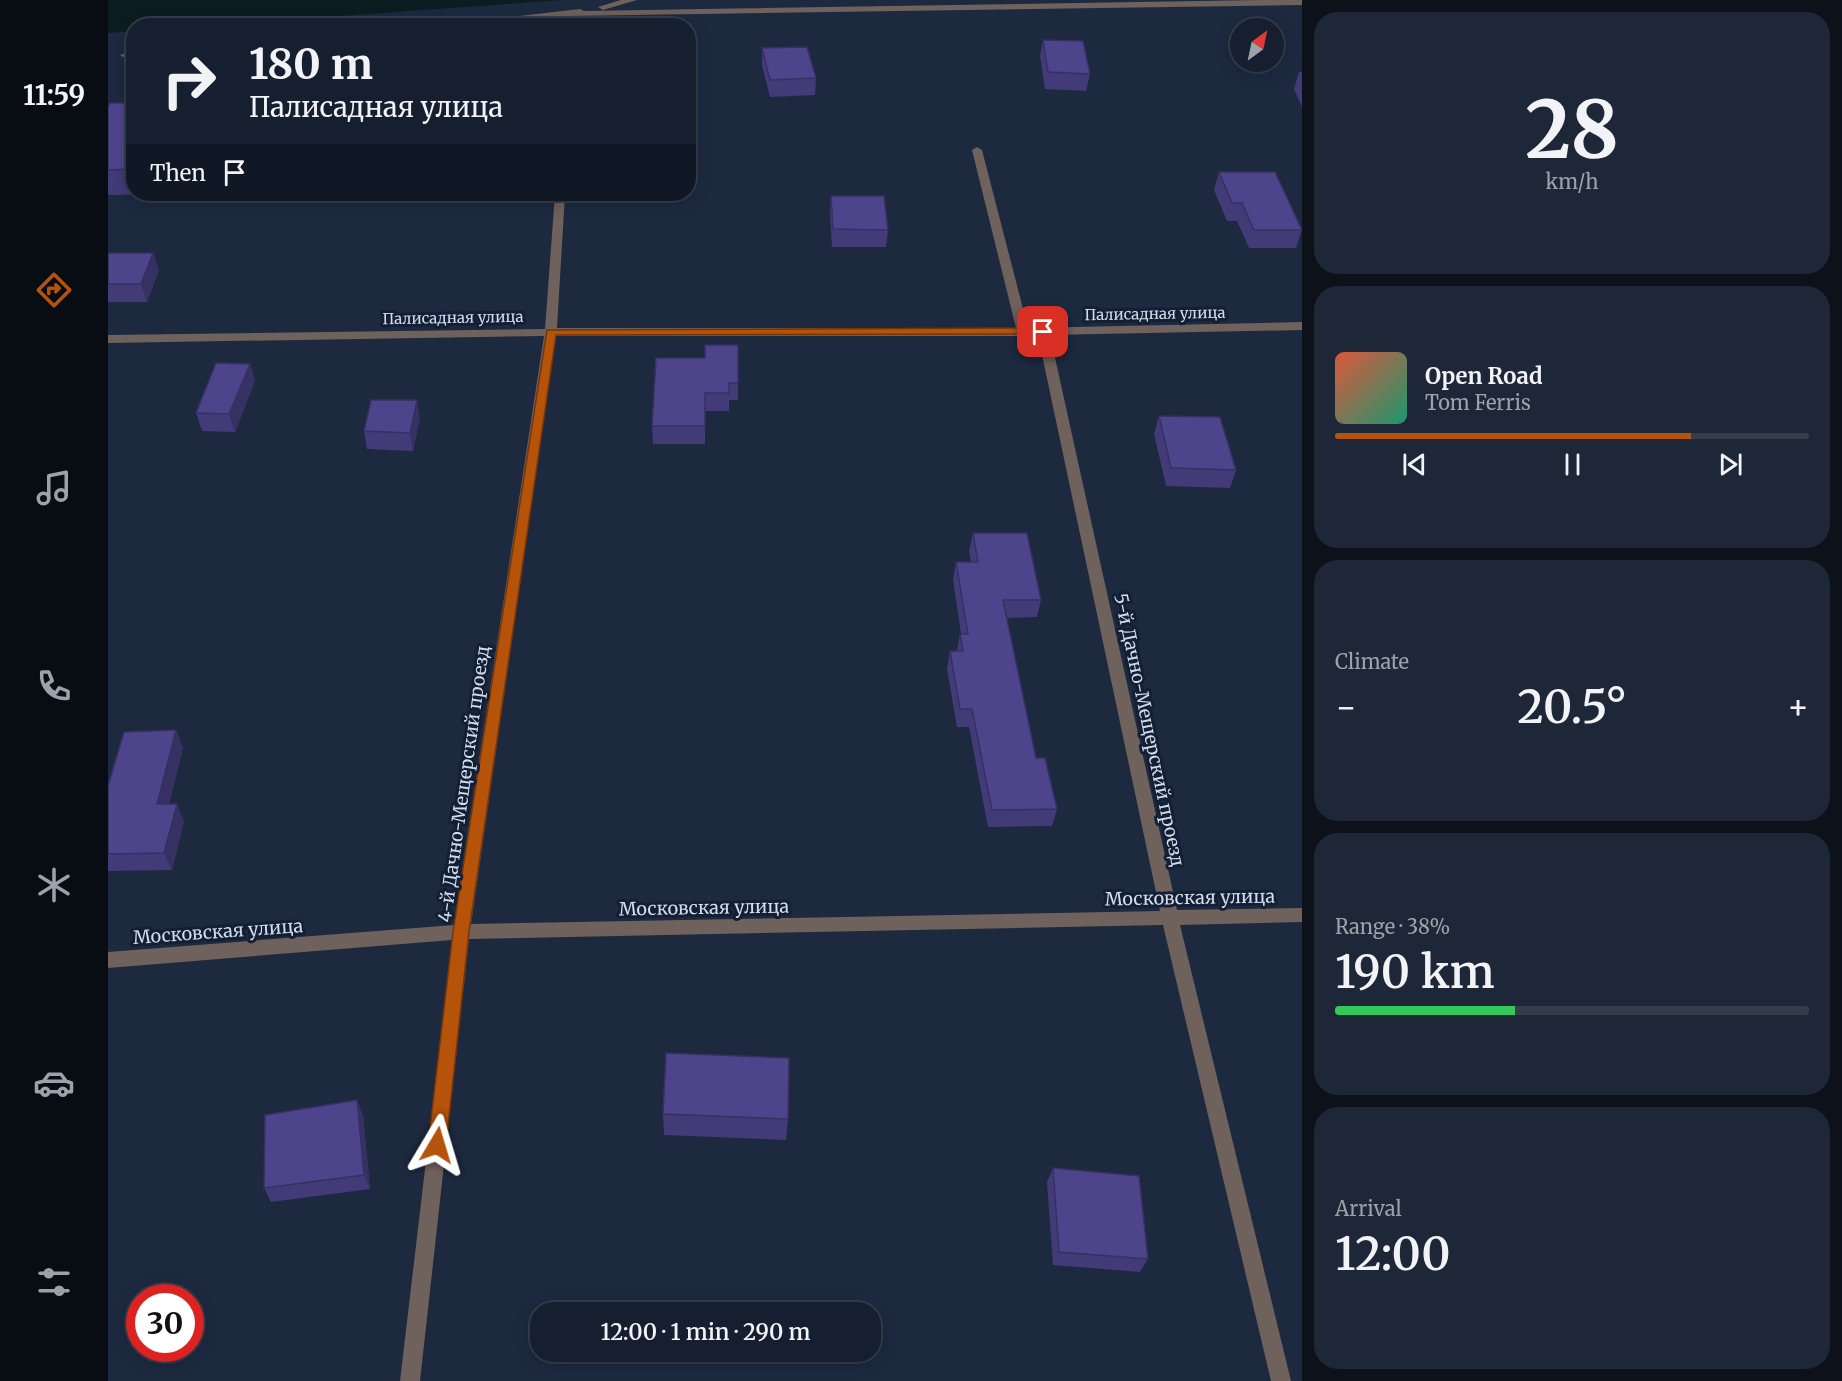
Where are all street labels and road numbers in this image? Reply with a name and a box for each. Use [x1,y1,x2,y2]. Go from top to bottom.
street label: Палисадная улица [1084,303,1226,324]
street label: Палисадная улица [382,307,524,328]
street label: 5-й Дачно-Мещерский проезд [1109,591,1190,869]
street label: 4-й Дачно-Мещерский проезд [433,644,494,924]
street label: Московская улица [1105,885,1276,910]
street label: Московская улица [619,895,790,920]
street label: Московская улица [132,914,304,949]

